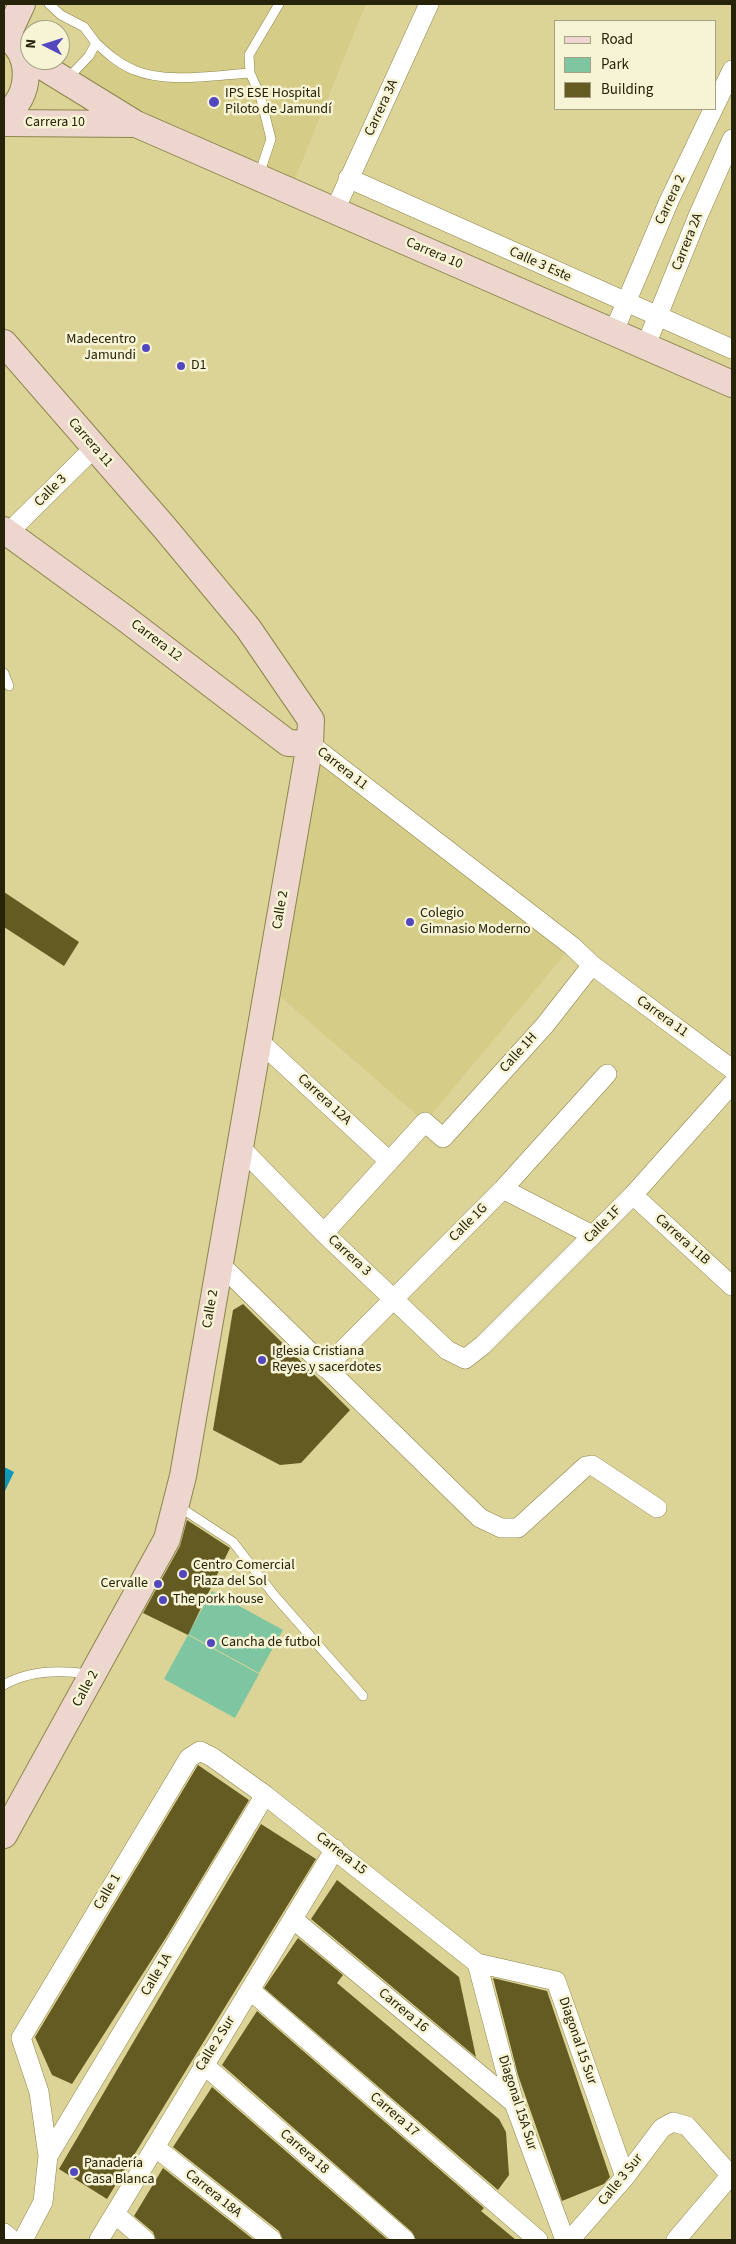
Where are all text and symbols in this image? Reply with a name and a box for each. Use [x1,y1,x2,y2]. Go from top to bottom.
north arrow [20,20,70,70]
legend [554,20,716,110]
text: Road [601,29,633,50]
text: N [21,38,41,49]
text: Park [601,54,629,75]
street label: Carrera 3A [362,77,402,139]
text: Building [601,79,653,100]
place label: IPS ESE Hospital Piloto de Jamundí [225,86,332,118]
marker: IPS ESE Hospital Piloto de Jamundí [207,95,221,109]
street label: Carrera 10 [25,115,85,131]
street label: Carrera 2 [652,172,690,228]
street label: Carrera 2A [669,211,707,273]
street label: Carrera 10 [403,235,465,273]
street label: Calle 3 Este [506,244,574,286]
place label: Madecentro Jamundi [66,332,136,364]
marker: Madecentro Jamundi [140,342,152,354]
place label: D1 [191,358,207,374]
marker: D1 [175,360,187,372]
street label: Carrera 11 [64,415,116,471]
street label: Calle 3 [31,471,71,511]
street label: Carrera 12 [127,616,185,666]
street label: Carrera 11 [313,744,371,794]
street label: Calle 2 [269,889,293,931]
place label: Colegio Gimnasio Moderno [420,906,531,939]
marker: Colegio Gimnasio Moderno [404,916,416,928]
street label: Carrera 11 [633,993,691,1041]
street label: Calle 1H [497,1030,541,1076]
street label: Carrera 12A [294,1071,354,1129]
street label: Calle 1G [446,1200,492,1246]
street label: Calle 1F [581,1203,625,1247]
street label: Carrera 11B [651,1211,713,1269]
street label: Carrera 3 [324,1232,374,1280]
street label: Calle 2 [199,1288,223,1330]
place label: Iglesia Cristiana Reyes y sacerdotes [272,1344,381,1376]
marker: Iglesia Cristiana Reyes y sacerdotes [256,1354,268,1366]
place label: Centro Comercial Plaza del Sol [193,1558,295,1590]
marker: Centro Comercial Plaza del Sol [177,1568,189,1580]
place label: Cervalle [100,1576,148,1592]
marker: Cervalle [152,1578,164,1590]
place label: The pork house [173,1592,263,1608]
marker: The pork house [157,1594,169,1606]
place label: Cancha de futbol [221,1635,320,1651]
marker: Cancha de futbol [205,1637,217,1649]
street label: Calle 2 [69,1668,103,1710]
street label: Carrera 15 [312,1829,370,1879]
street label: Calle 1 [91,1871,125,1913]
street label: Calle 1A [138,1951,176,1999]
street label: Carrera 16 [375,1985,431,2037]
street label: Diagonal 15 Sur [554,1995,600,2087]
street label: Calle 2 Sur [193,2013,239,2075]
street label: Diagonal 15A Sur [494,2053,540,2153]
street label: Carrera 17 [366,2089,422,2141]
street label: Carrera 18 [276,2126,332,2178]
street label: Calle 3 Sur [595,2151,647,2209]
place label: Panadería Casa Blanca [84,2156,155,2188]
marker: Panadería Casa Blanca [68,2166,80,2178]
street label: Carrera 18A [181,2166,245,2222]

